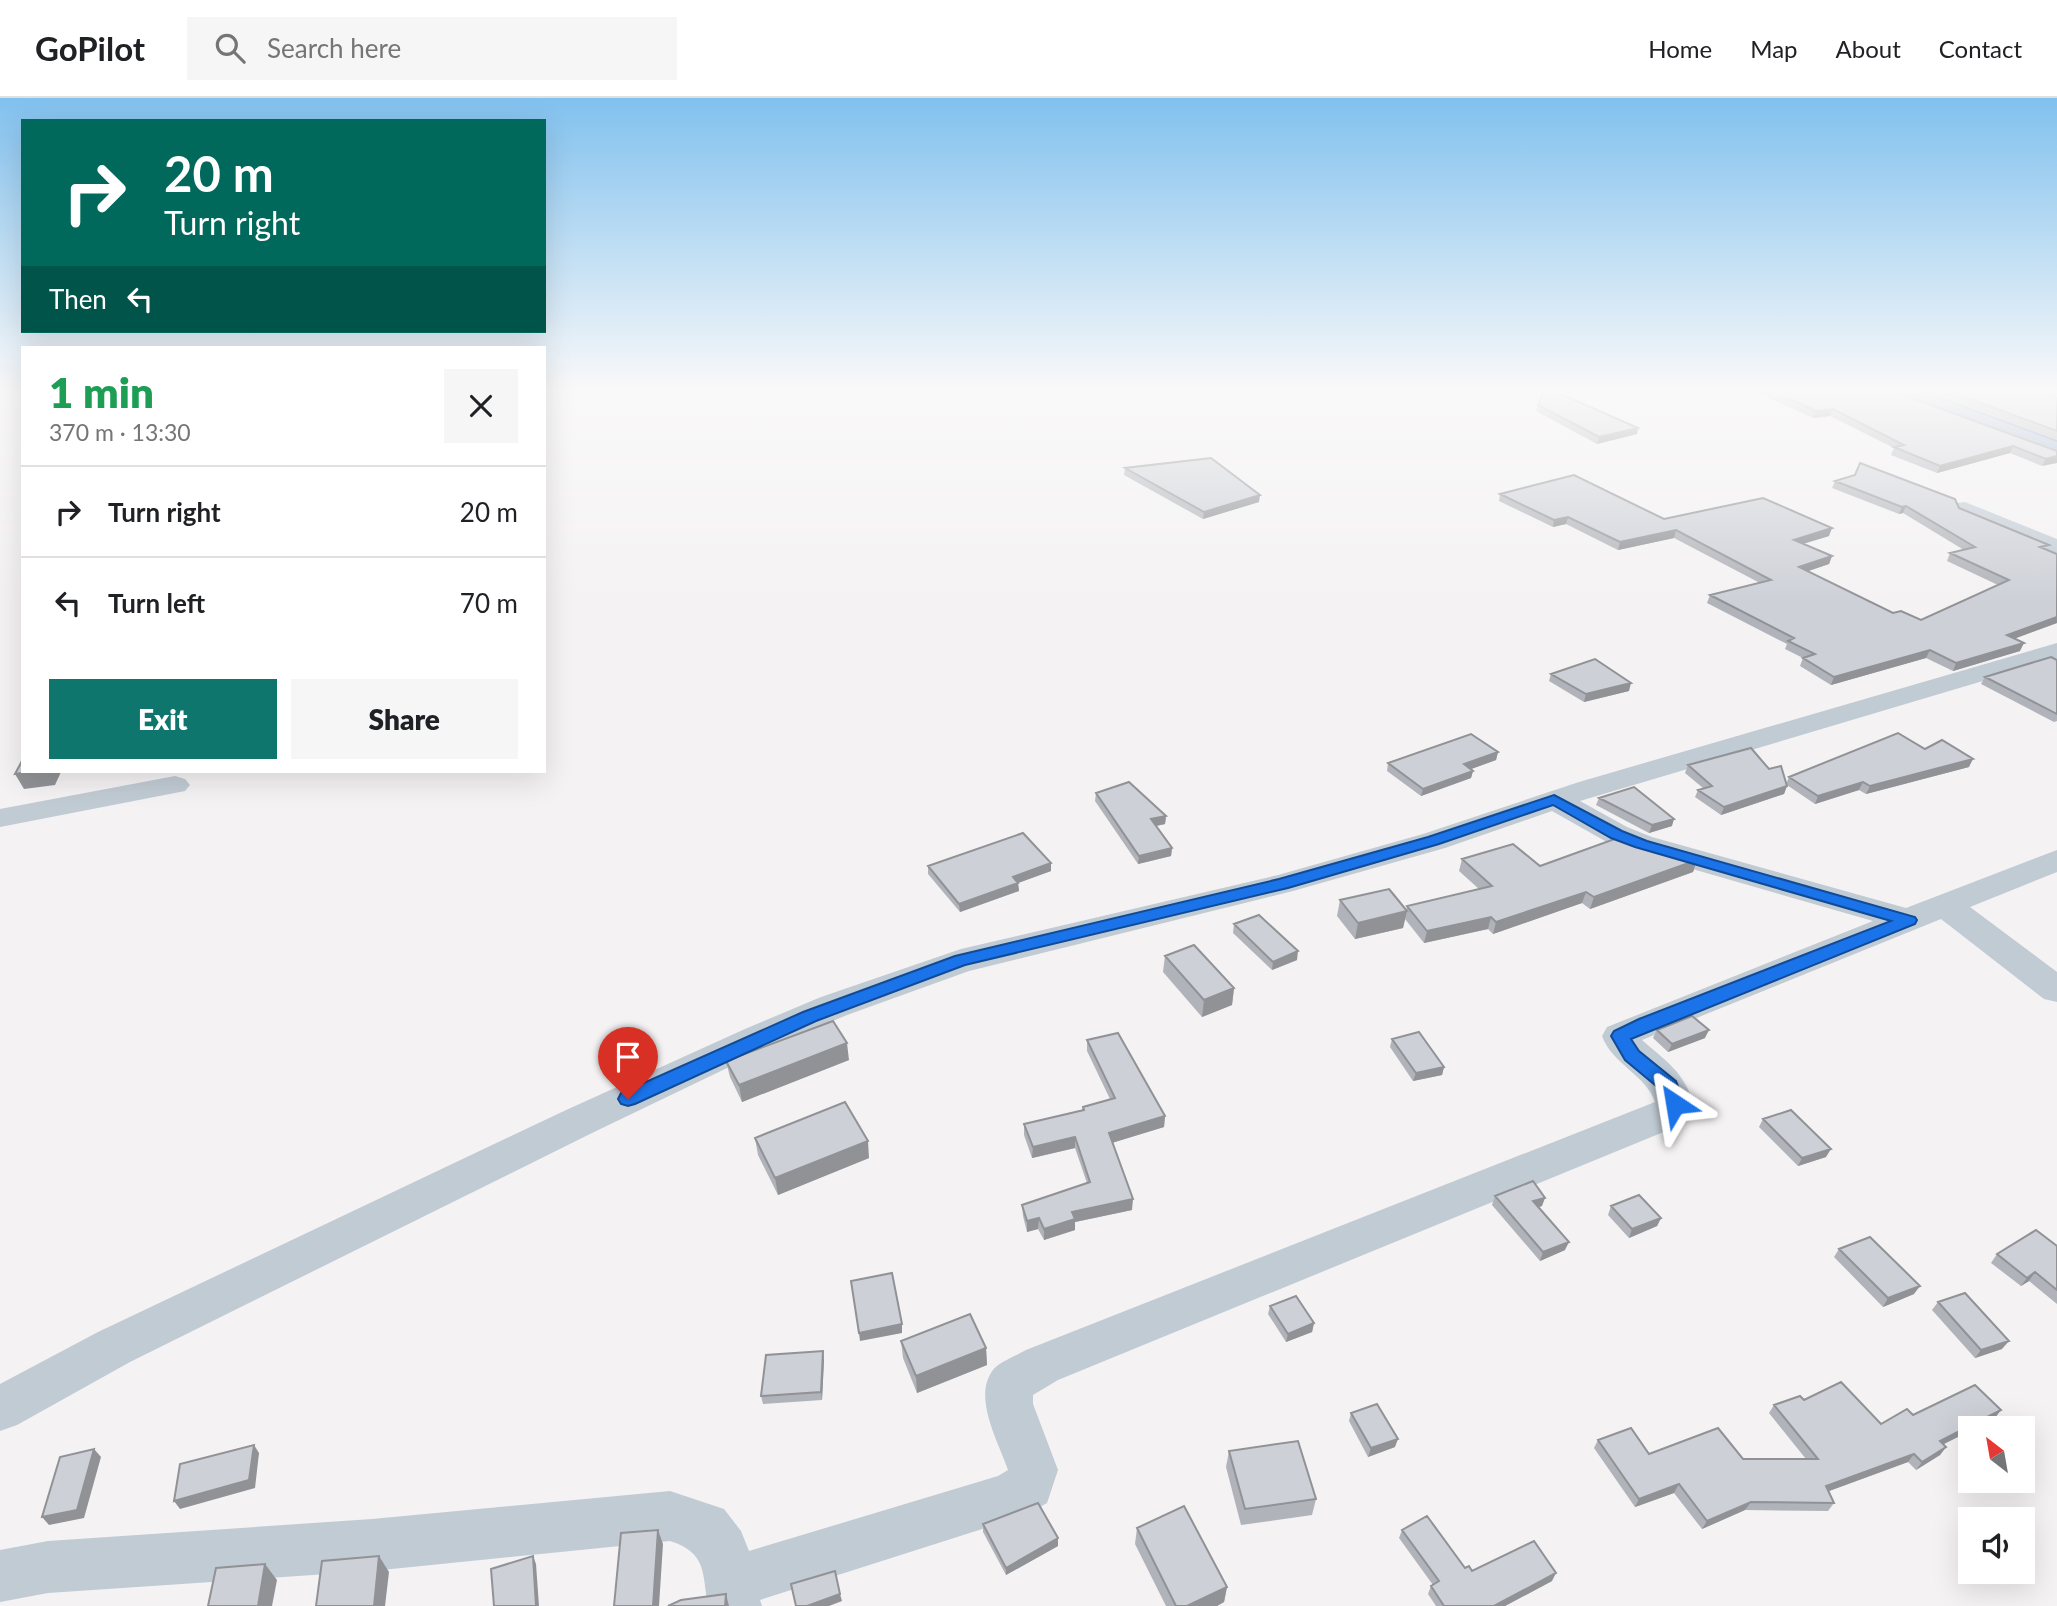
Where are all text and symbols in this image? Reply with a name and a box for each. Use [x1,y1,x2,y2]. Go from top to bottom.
search box [187,17,677,80]
text: GoPilot [35,28,145,68]
icon: search [211,29,249,67]
text: Search here [267,32,401,64]
text: Home [1648,34,1712,63]
text: Map [1750,34,1798,63]
text: About [1836,34,1901,63]
text: Contact [1939,34,2022,63]
text: 20 m [164,144,274,202]
icon: right [49,147,140,238]
text: Turn right [164,203,300,242]
icon: left [121,280,159,318]
text: Then [49,283,107,315]
text: 1 min [49,367,154,417]
button: close [444,369,518,443]
text: 370 m · 13:30 [49,418,191,446]
icon: right [49,493,87,531]
text: Turn right [108,496,221,528]
text: 20 m [460,496,518,528]
icon: left [49,584,87,622]
text: Turn left [108,587,205,619]
text: 70 m [460,587,518,619]
button: Exit [49,679,277,759]
button: Share [291,679,518,759]
pin [598,1027,658,1099]
icon: arrive [609,1038,647,1076]
position arrow [1638,1067,1712,1141]
north arrow [1958,1416,2035,1493]
map controls [1958,1416,2035,1584]
button: sound [1958,1507,2035,1584]

